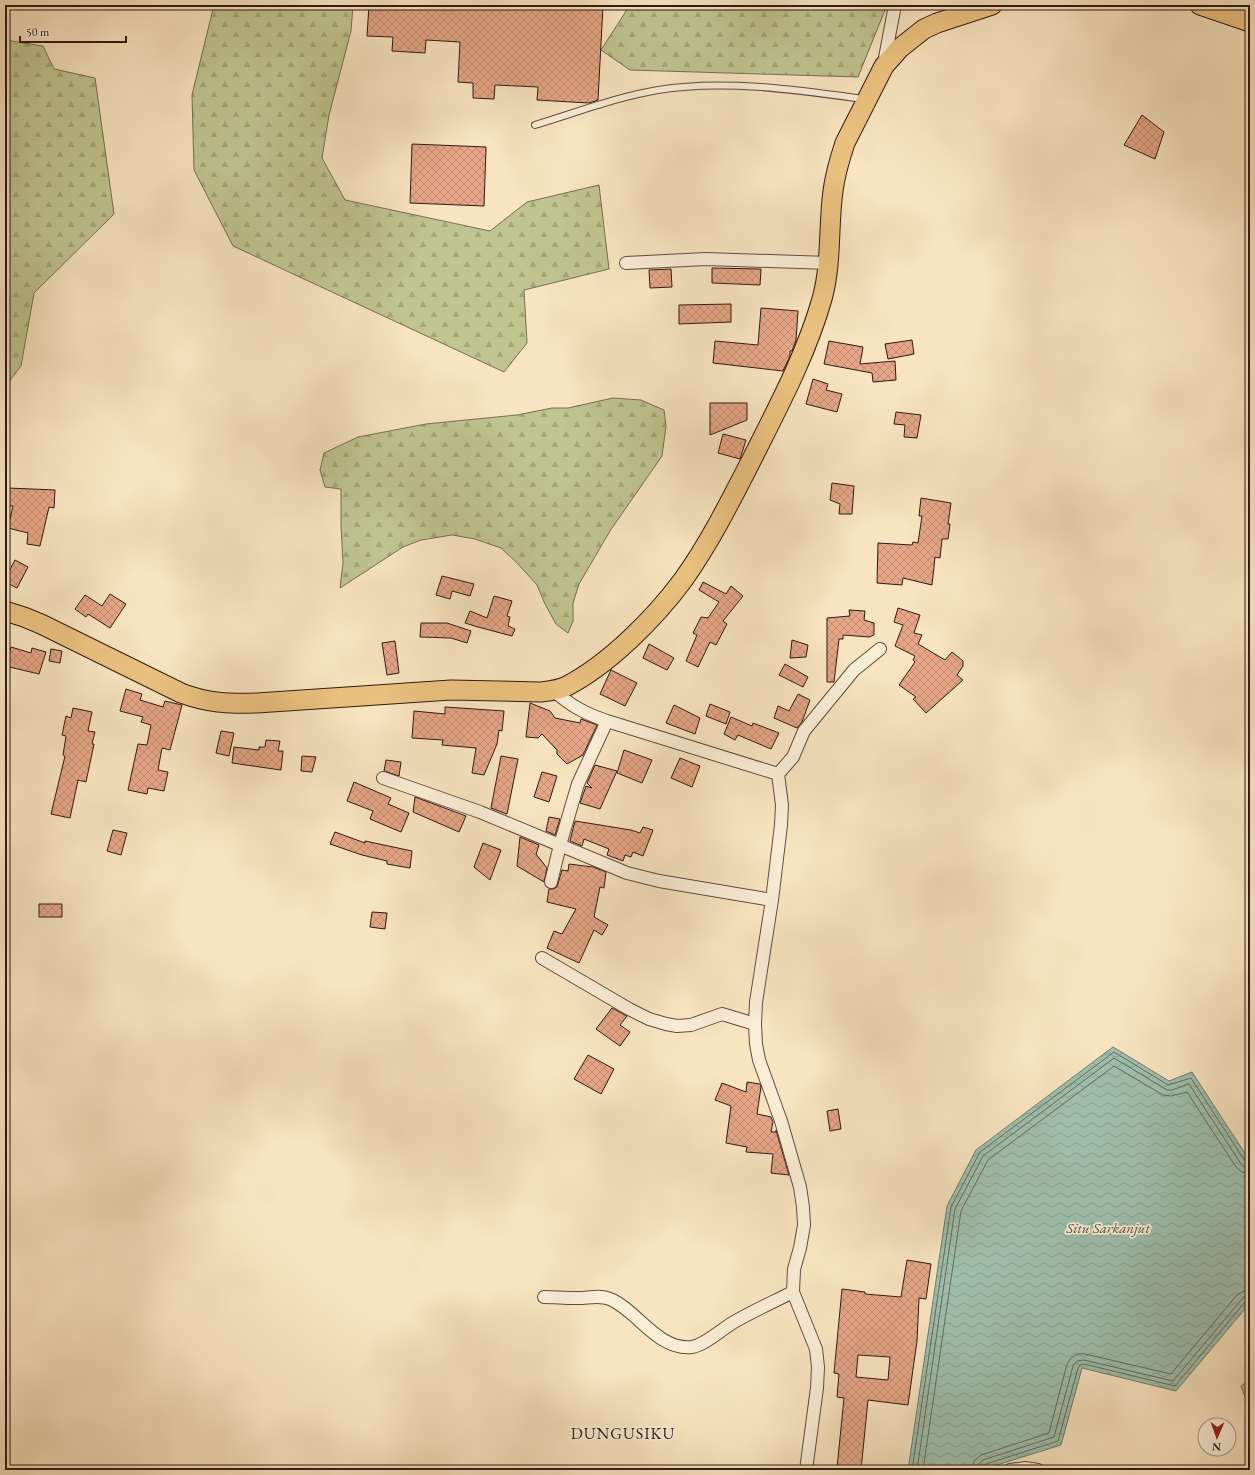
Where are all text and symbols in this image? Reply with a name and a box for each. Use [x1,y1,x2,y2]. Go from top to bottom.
scale bar [20,18,126,44]
text: 50 m [26,24,50,40]
water label: Situ Sarkanjut [1065,1218,1150,1237]
north arrow [1197,1417,1237,1457]
district label: DUNGUSIKU [571,1423,675,1444]
text: N [1212,1440,1221,1454]

